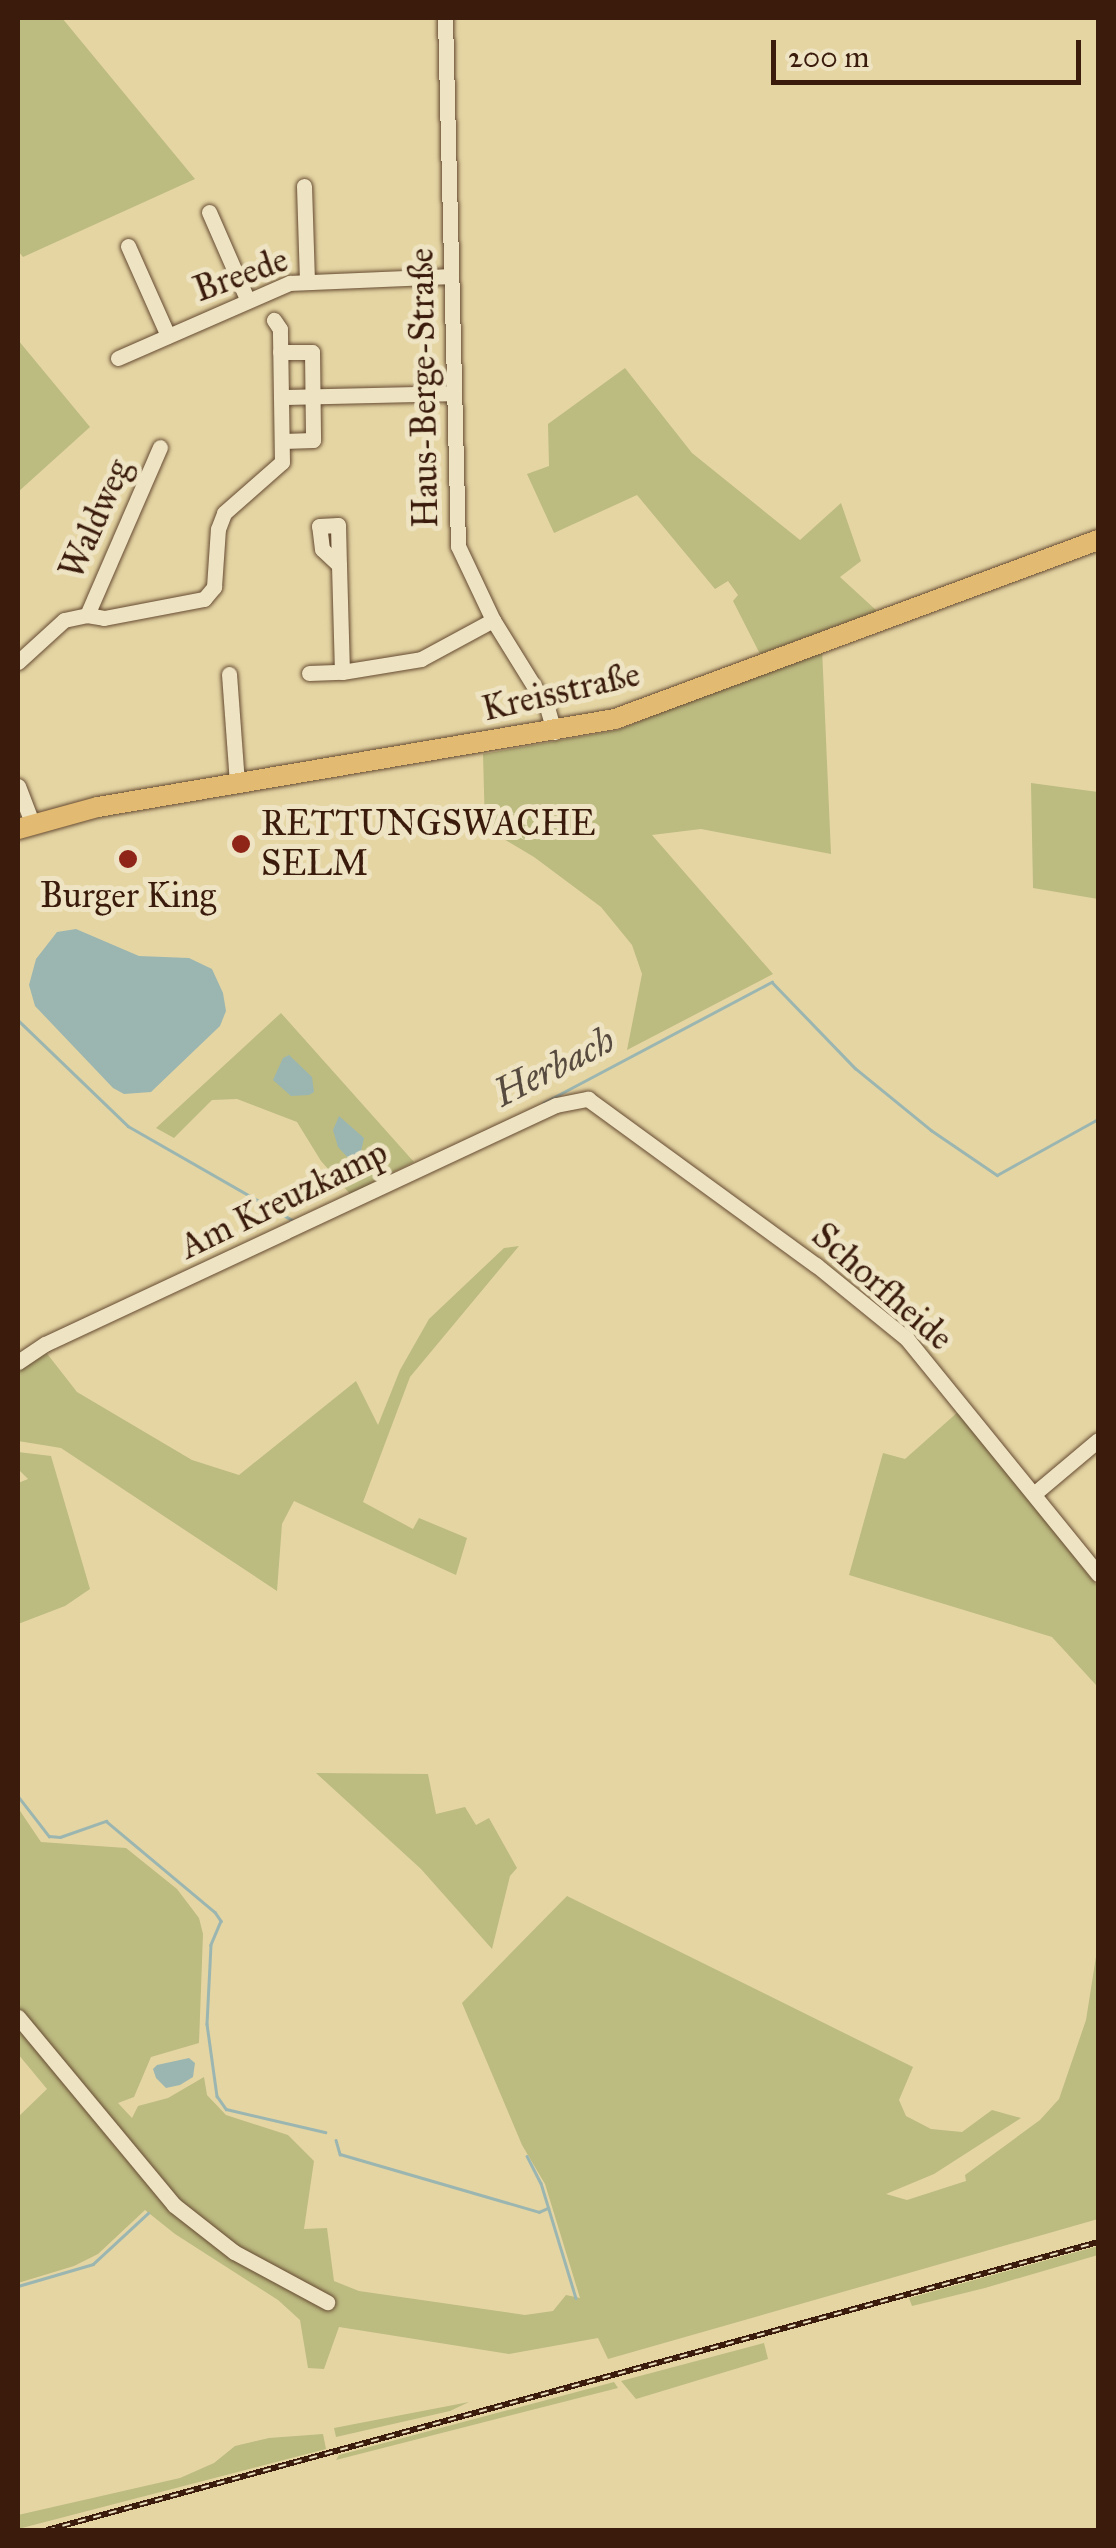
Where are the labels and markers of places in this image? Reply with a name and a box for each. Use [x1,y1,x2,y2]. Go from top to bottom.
place label: RETTUNGSWACHE SELM [261,803,596,885]
marker: RETTUNGSWACHE SELM [230,833,252,855]
marker: Burger King [117,848,139,870]
place label: Burger King [40,875,216,917]

